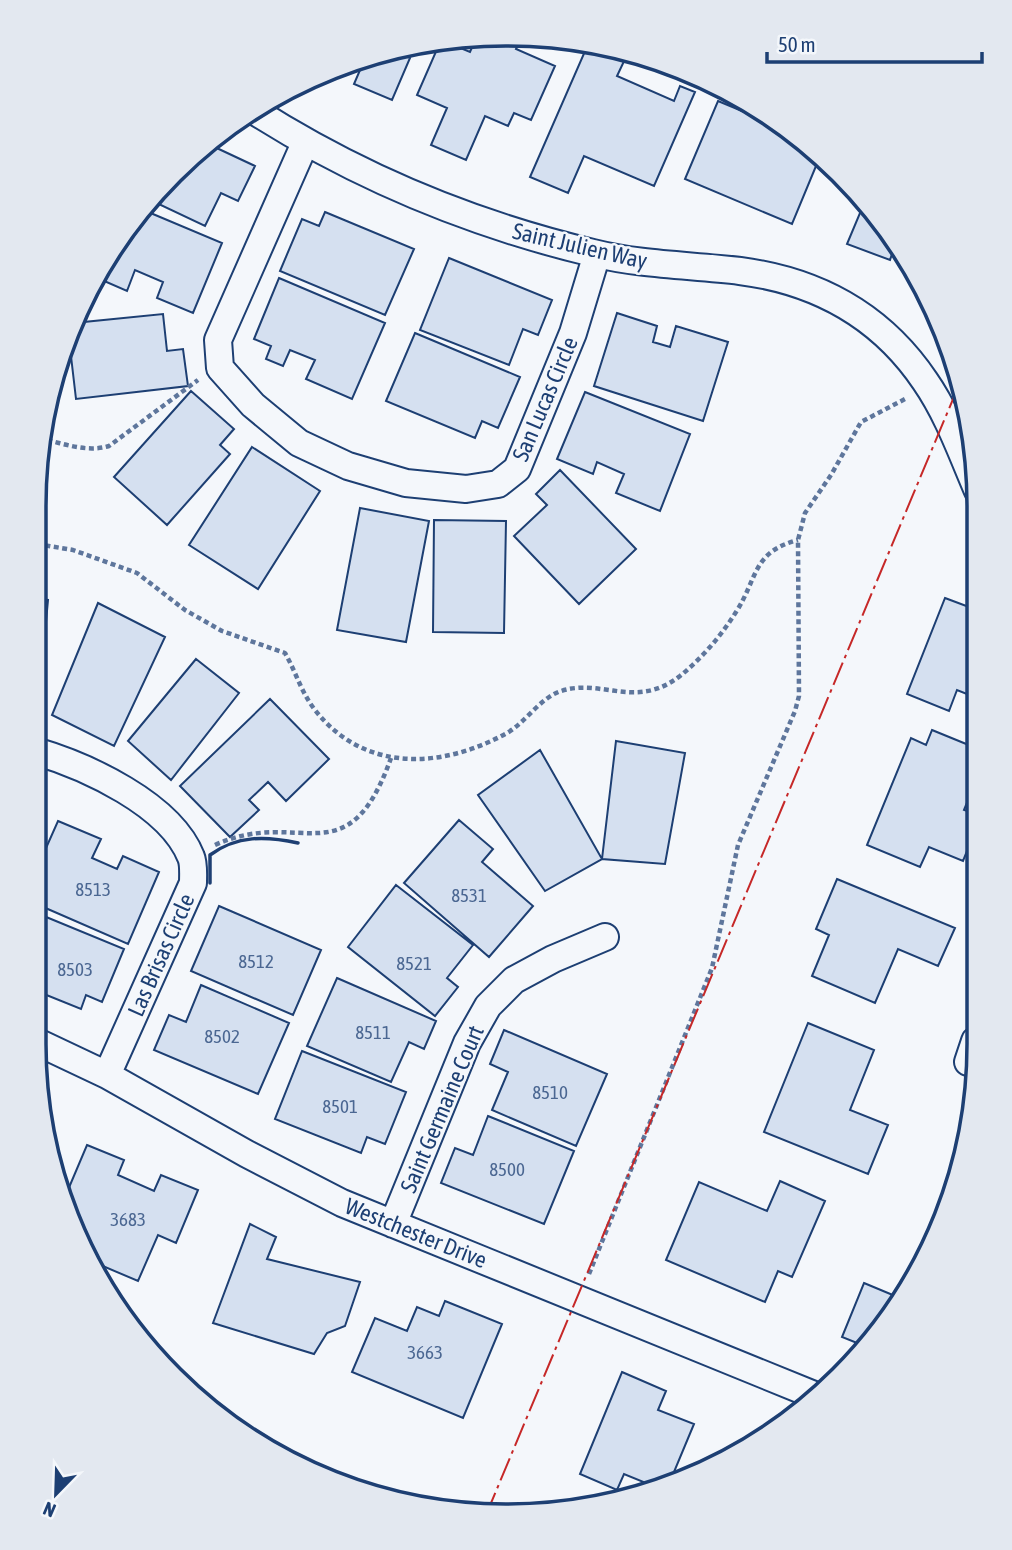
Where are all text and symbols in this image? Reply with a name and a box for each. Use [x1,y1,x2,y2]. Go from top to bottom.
scale bar [767,21,982,65]
text: 50 m [778,32,816,56]
street label: Saint Julien Way [510,218,650,274]
street label: San Lucas Circle [507,333,583,465]
house number: 8513 [75,878,111,900]
house number: 8531 [451,884,487,906]
street label: Las Brisas Circle [122,890,200,1020]
house number: 8512 [238,950,274,972]
house number: 8521 [396,952,432,974]
house number: 8503 [57,958,93,980]
house number: 8511 [355,1021,391,1043]
street label: Saint Germaine Court [395,1022,489,1196]
house number: 8502 [204,1025,240,1047]
house number: 8510 [532,1081,568,1103]
house number: 8501 [322,1095,358,1117]
house number: 8500 [489,1158,525,1180]
street label: Westchester Drive [341,1193,491,1273]
house number: 3683 [110,1208,146,1230]
house number: 3663 [407,1341,443,1363]
north arrow [21,1459,91,1529]
text: N [40,1497,59,1522]

